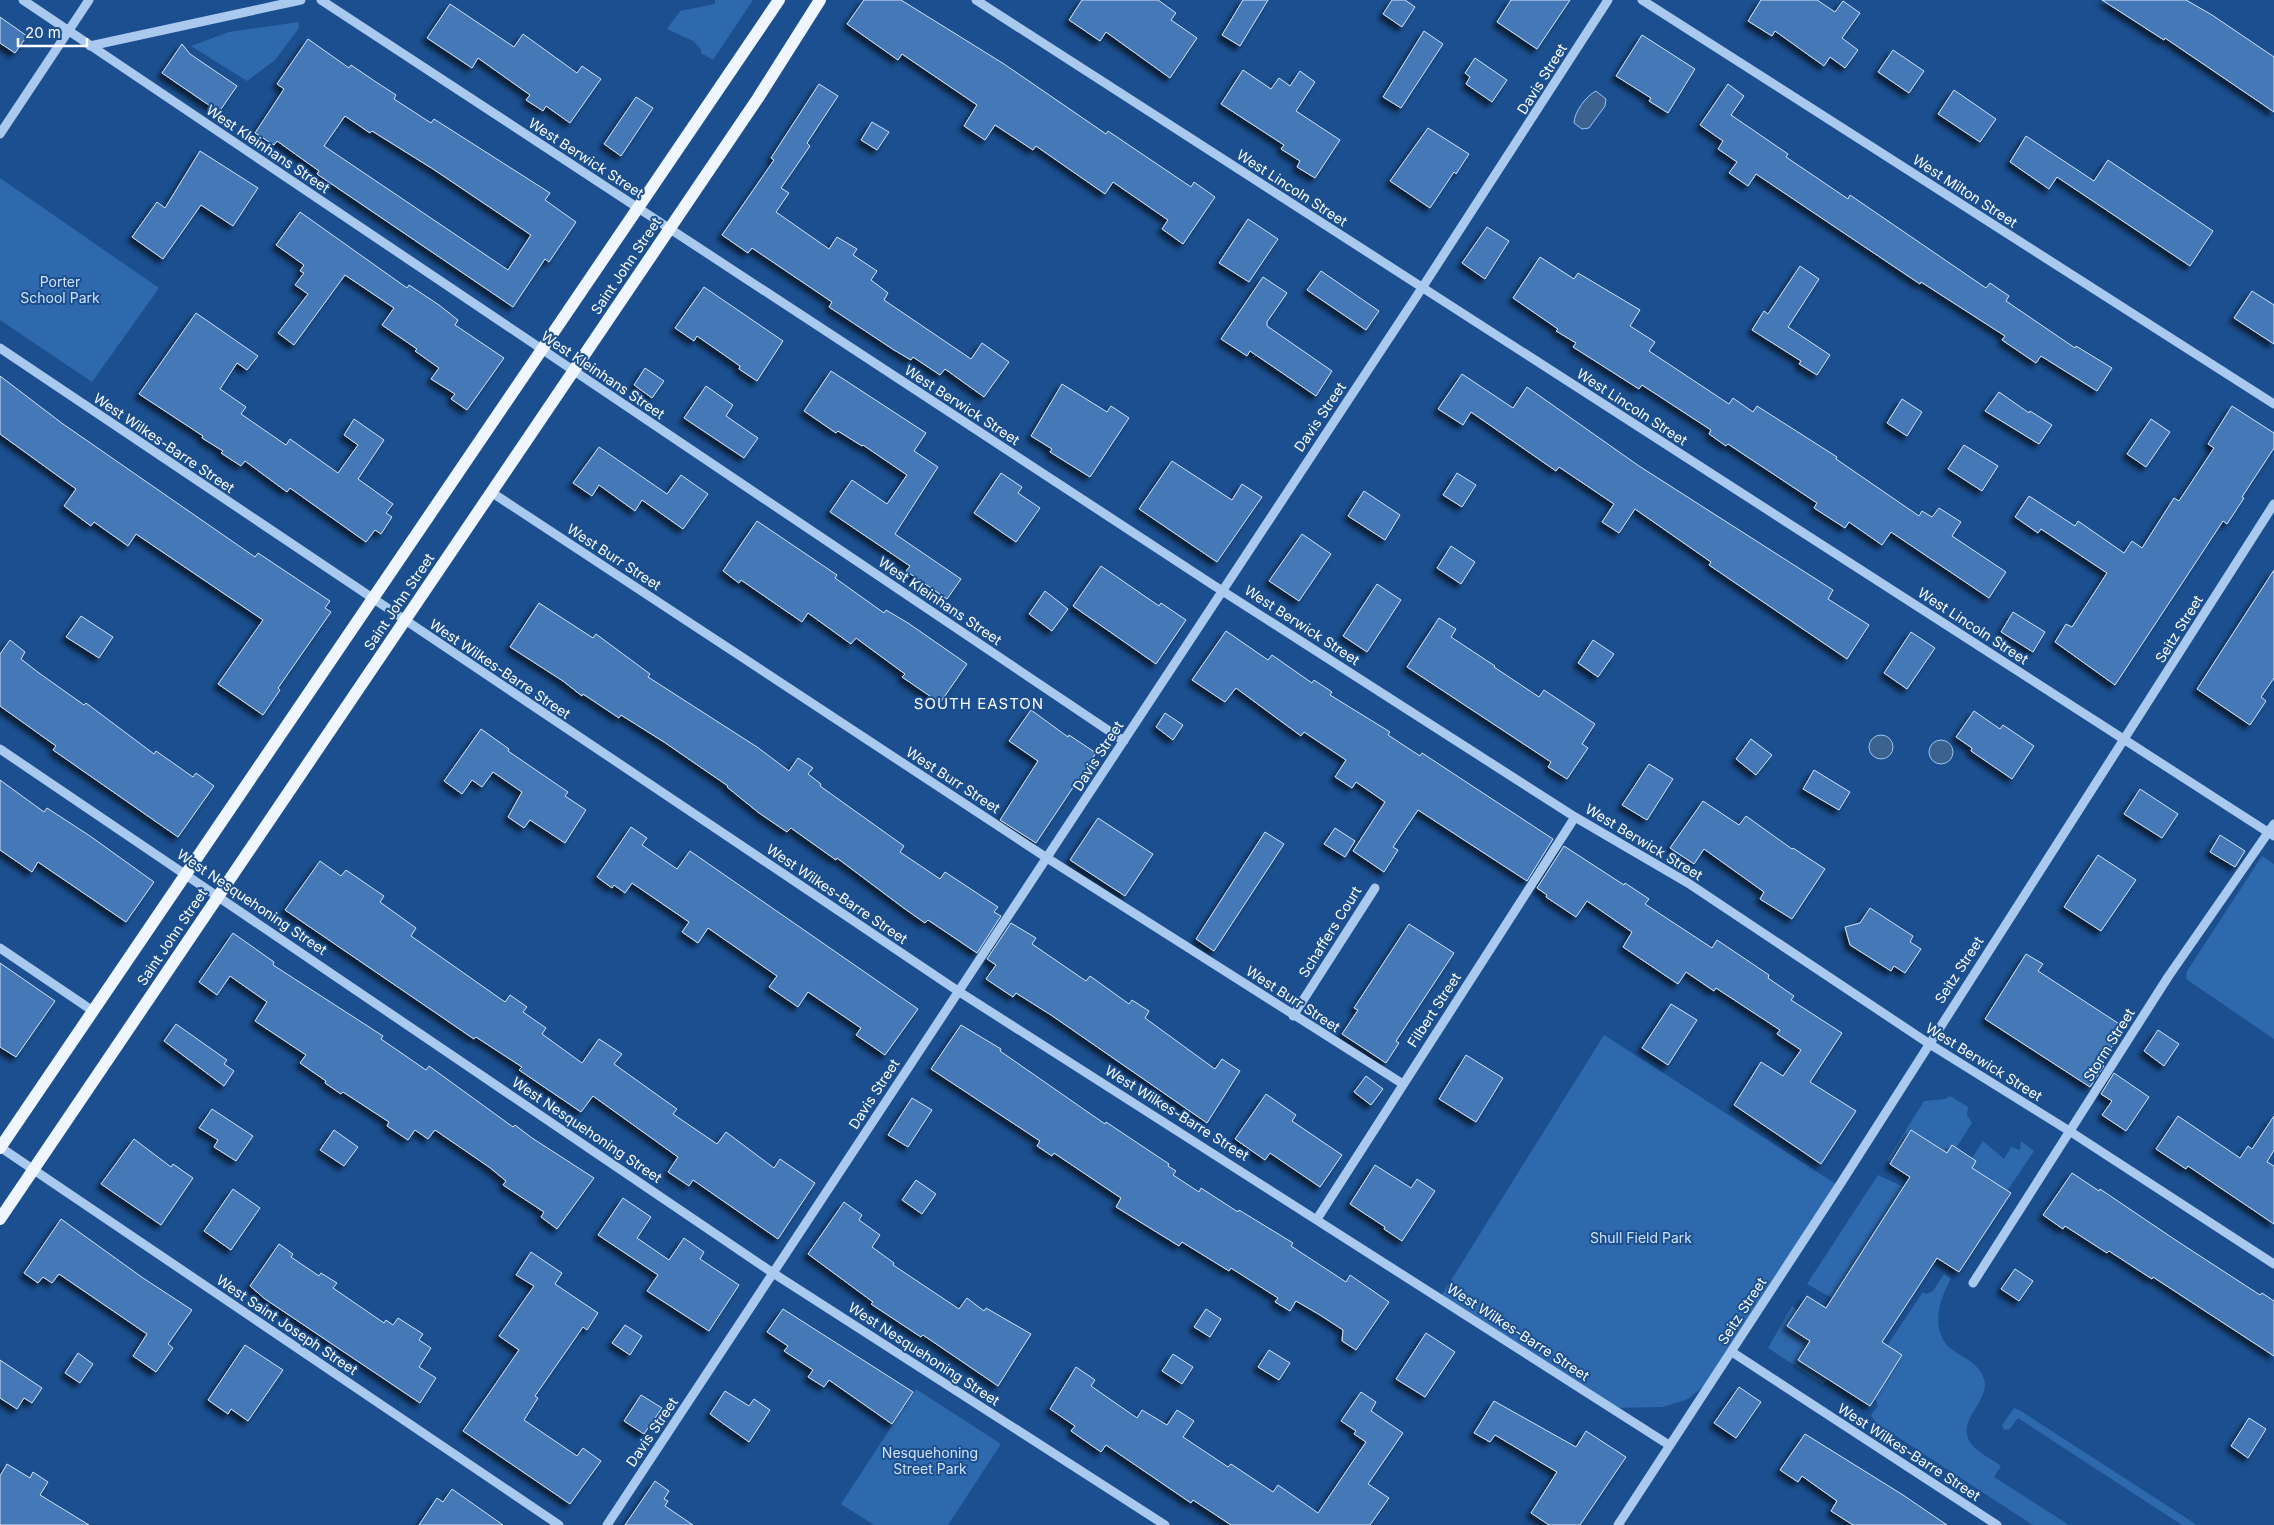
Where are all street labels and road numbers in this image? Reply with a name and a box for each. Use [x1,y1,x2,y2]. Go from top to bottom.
street label: Davis Street [1513,40,1570,117]
street label: West Kleinhans Street [203,101,333,196]
street label: West Berwick Street [526,114,647,201]
street label: West Lincoln Street [1234,146,1351,230]
street label: West Milton Street [1910,150,2021,231]
street label: Saint John Street [587,214,665,317]
street label: West Kleinhans Street [538,327,668,422]
street label: West Berwick Street [902,361,1023,448]
street label: West Lincoln Street [1574,365,1691,449]
street label: Davis Street [1290,379,1349,455]
street label: West Wilkes-Barre Street [91,389,238,496]
street label: West Burr Street [564,520,665,594]
street label: Saint John Street [360,550,438,653]
street label: West Kleinhans Street [875,553,1005,648]
street label: West Berwick Street [1242,581,1363,668]
street label: West Lincoln Street [1915,584,2032,668]
street label: Seitz Street [2151,592,2206,666]
street label: West Wilkes-Barre Street [427,615,574,722]
street label: Davis Street [1069,717,1127,794]
street label: West Burr Street [903,743,1004,817]
street label: West Berwick Street [1583,800,1706,884]
street label: West Wilkes-Barre Street [764,840,911,947]
street label: West Nesquehoning Street [174,845,331,958]
street label: Schaffers Court [1295,883,1365,980]
street label: Saint John Street [133,885,211,988]
street label: Seitz Street [1931,933,1987,1006]
street label: West Burr Street [1243,962,1344,1036]
street label: Filbert Street [1403,969,1464,1050]
street label: Storm Street [2079,1005,2138,1084]
street label: West Berwick Street [1923,1019,2046,1104]
street label: Davis Street [845,1055,903,1132]
street label: West Wilkes-Barre Street [1102,1061,1253,1164]
street label: West Nesquehoning Street [509,1073,666,1186]
street label: West Saint Joseph Street [214,1271,361,1378]
street label: Seitz Street [1714,1274,1770,1347]
street label: West Wilkes-Barre Street [1444,1279,1593,1384]
street label: West Nesquehoning Street [845,1298,1003,1409]
street label: Davis Street [622,1394,681,1470]
street label: West Wilkes-Barre Street [1835,1399,1984,1504]

